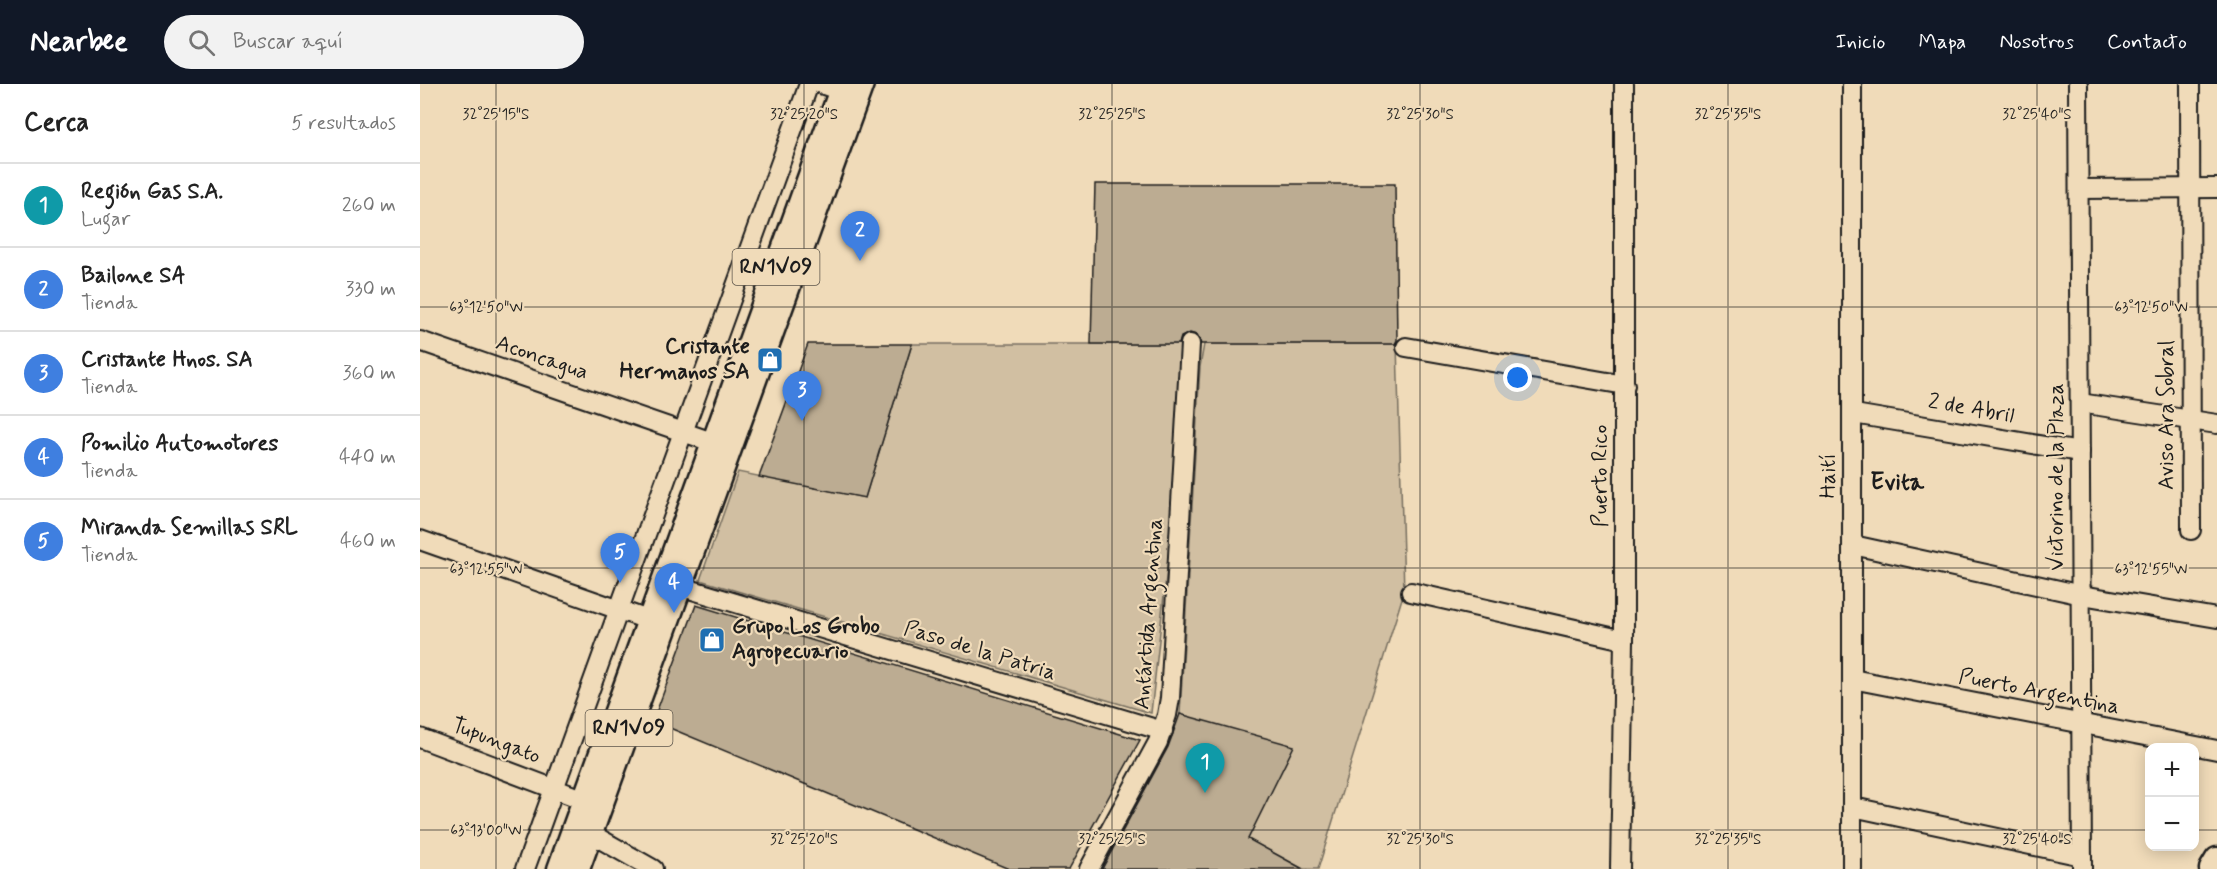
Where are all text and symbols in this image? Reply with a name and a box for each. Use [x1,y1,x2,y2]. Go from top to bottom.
search box [164,15,584,69]
text: Nearbee [30,24,128,61]
icon: search [185,26,218,59]
text: Buscar aquí [233,28,343,56]
text: Inicio [1836,28,1886,56]
text: Mapa [1919,28,1966,56]
text: Nosotros [1999,28,2074,56]
text: Contacto [2107,28,2187,56]
text: 32°25'15"S [463,105,529,125]
text: 32°25'20"S [770,105,838,125]
text: 32°25'25"S [1078,105,1146,125]
text: 32°25'30"S [1386,105,1454,125]
text: 32°25'35"S [1695,105,1761,125]
text: 32°25'40"S [2002,105,2072,125]
text: Cerca [24,106,89,140]
text: 5 resultados [291,110,396,137]
text: Región Gas S.A. [81,178,223,206]
text: 1 [39,192,48,219]
text: 260 m [342,192,396,219]
text: Lugar [81,206,130,233]
pin: 2 [840,212,880,261]
road number: RN1V09 [732,249,820,285]
text: Bailone SA [81,262,185,290]
text: 2 [39,276,48,303]
text: 330 m [345,276,396,303]
text: Tienda [81,290,137,317]
text: 63°12'50"W [449,298,523,318]
text: 63°12'50"W [2114,298,2188,318]
street label: Aconcagua [492,329,592,388]
place label: Cristante Hermanos SA [620,333,750,386]
street label: Aviso Ara Sobral [2153,340,2181,490]
shop icon: Cristante Hermanos SA [755,345,785,375]
text: Cristante Hnos. SA [81,346,253,374]
text: 3 [39,360,48,387]
text: 360 m [343,360,396,387]
your location [1503,363,1532,392]
pin: 3 [782,372,821,421]
text: Tienda [81,374,137,401]
street label: Victorino de la Plaza [2043,383,2071,571]
street label: 2 de Abril [1926,388,2016,430]
street label: Puerto Rico [1587,425,1615,527]
text: Pomilio Automotores [81,430,278,458]
text: 4 [38,444,49,471]
text: 440 m [339,444,396,471]
street label: Haití [1815,453,1843,499]
text: Tienda [81,458,137,485]
district label: Evita [1870,467,1924,498]
text: Miranda Semillas SRL [81,514,298,542]
street label: Antártida Argentina [1128,517,1173,711]
text: 5 [38,528,50,555]
text: 460 m [340,528,396,555]
pin: 5 [600,534,640,583]
text: Tienda [81,542,137,569]
text: 63°12'55"W [450,560,522,580]
text: 63°12'55"W [2115,560,2187,580]
pin: 4 [654,564,694,613]
place label: Grupo Los Grobo Agropecuario [732,613,880,667]
street label: Paso de la Patria [901,615,1059,687]
shop icon: Grupo Los Grobo Agropecuario [697,625,727,655]
street label: Puerto Argentina [1956,663,2122,724]
road number: RN1V09 [586,710,672,746]
street label: Tupungato [447,711,545,772]
map controls [2145,743,2199,851]
button: + [2145,743,2199,797]
pin: 1 [1186,744,1224,793]
button: − [2145,797,2199,851]
text: 63°13'00"W [450,821,522,841]
text: 32°25'20"S [770,830,838,850]
text: 32°25'25"S [1078,830,1146,850]
text: 32°25'30"S [1386,830,1454,850]
text: 32°25'35"S [1695,830,1761,850]
text: 32°25'40"S [2002,830,2072,850]

